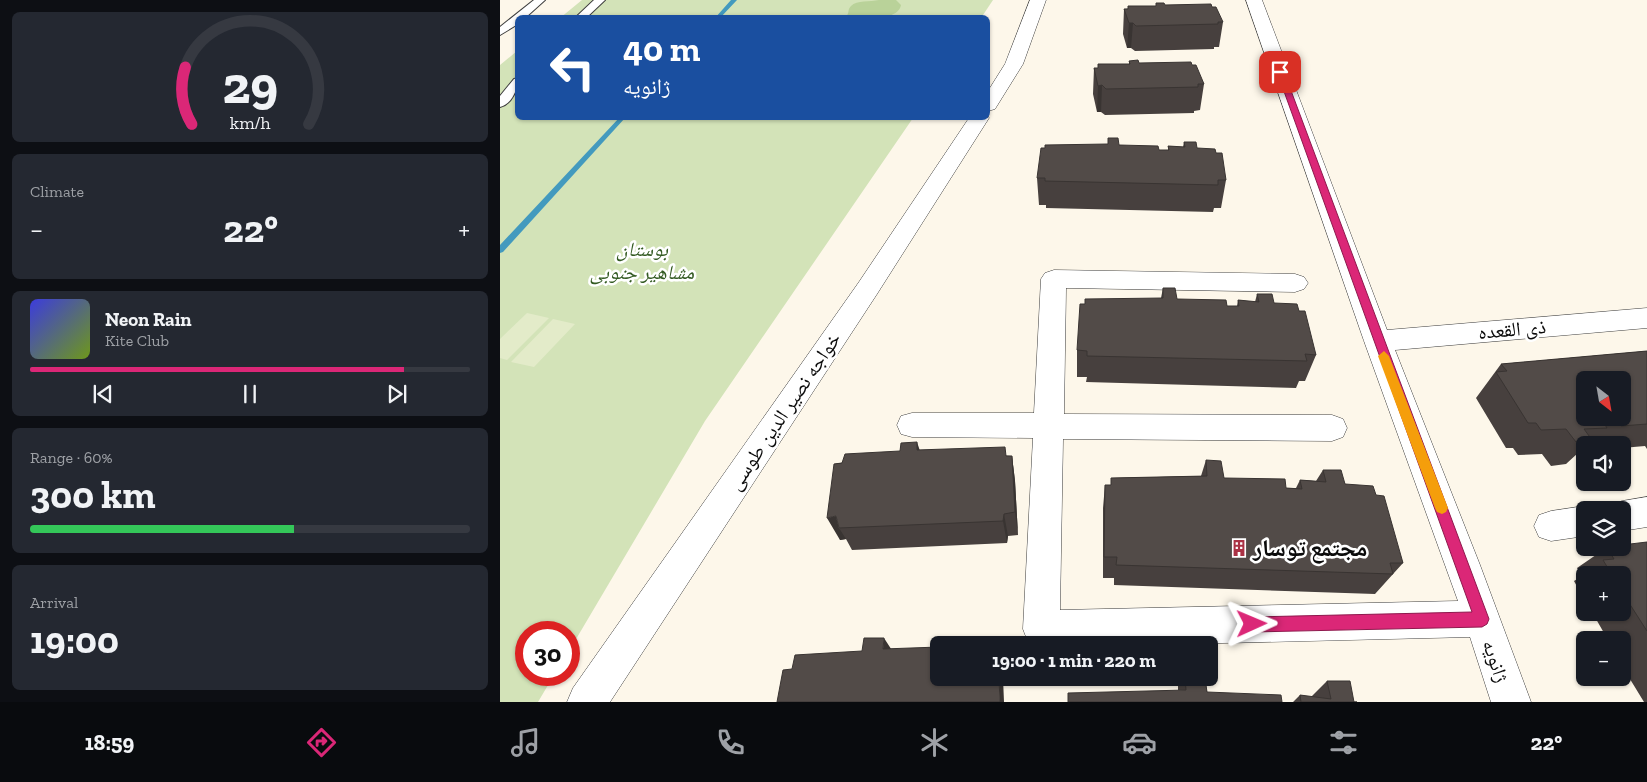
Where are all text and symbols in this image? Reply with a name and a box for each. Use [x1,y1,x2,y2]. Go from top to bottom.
text: 40 m [623,28,700,70]
icon: left [540,35,605,100]
pin [1259,51,1301,93]
text: 29 [222,54,278,116]
icon: arrive [1266,58,1294,86]
text: ژانویه [623,73,671,100]
text: km/h [230,112,270,134]
text: Climate [30,182,84,201]
text: 22° [223,206,278,252]
text: − [30,213,43,246]
text: + [458,213,470,246]
park label: بوستان مشاهیر جنوبی [590,237,694,285]
text: Neon Rain [105,308,192,331]
street label: ذی القعده [1477,314,1547,344]
street label: خواجه نصیر الدین طوسی [722,327,846,494]
text: Kite Club [105,331,169,350]
north arrow [1576,371,1631,426]
map controls [1576,371,1631,686]
icon: previous [89,380,117,408]
icon: pause [236,380,264,408]
icon: next [383,380,411,408]
button: sound [1576,436,1631,491]
text: Range · 60% [30,448,113,467]
text: 300 km [30,472,155,518]
button: layers [1576,501,1631,556]
place label: مجتمع توسار [1252,533,1367,564]
building icon: مجتمع توسار [1229,538,1249,558]
button: + [1576,566,1631,621]
text: Arrival [30,593,78,612]
position arrow [1225,597,1277,649]
text: 19:00 [30,617,119,663]
speed limit sign: 30 [515,621,580,686]
button: − [1576,631,1631,686]
street label: ژانویه [1478,637,1514,685]
text: 19:00 · 1 min · 220 m [992,649,1156,672]
icon: directions [304,725,339,760]
icon: music [508,725,543,760]
icon: phone [713,725,748,760]
icon: climate [917,725,952,760]
icon: car [1122,725,1157,760]
icon: filters [1326,725,1361,760]
text: 18:59 [85,729,134,756]
text: 22° [1531,729,1562,756]

